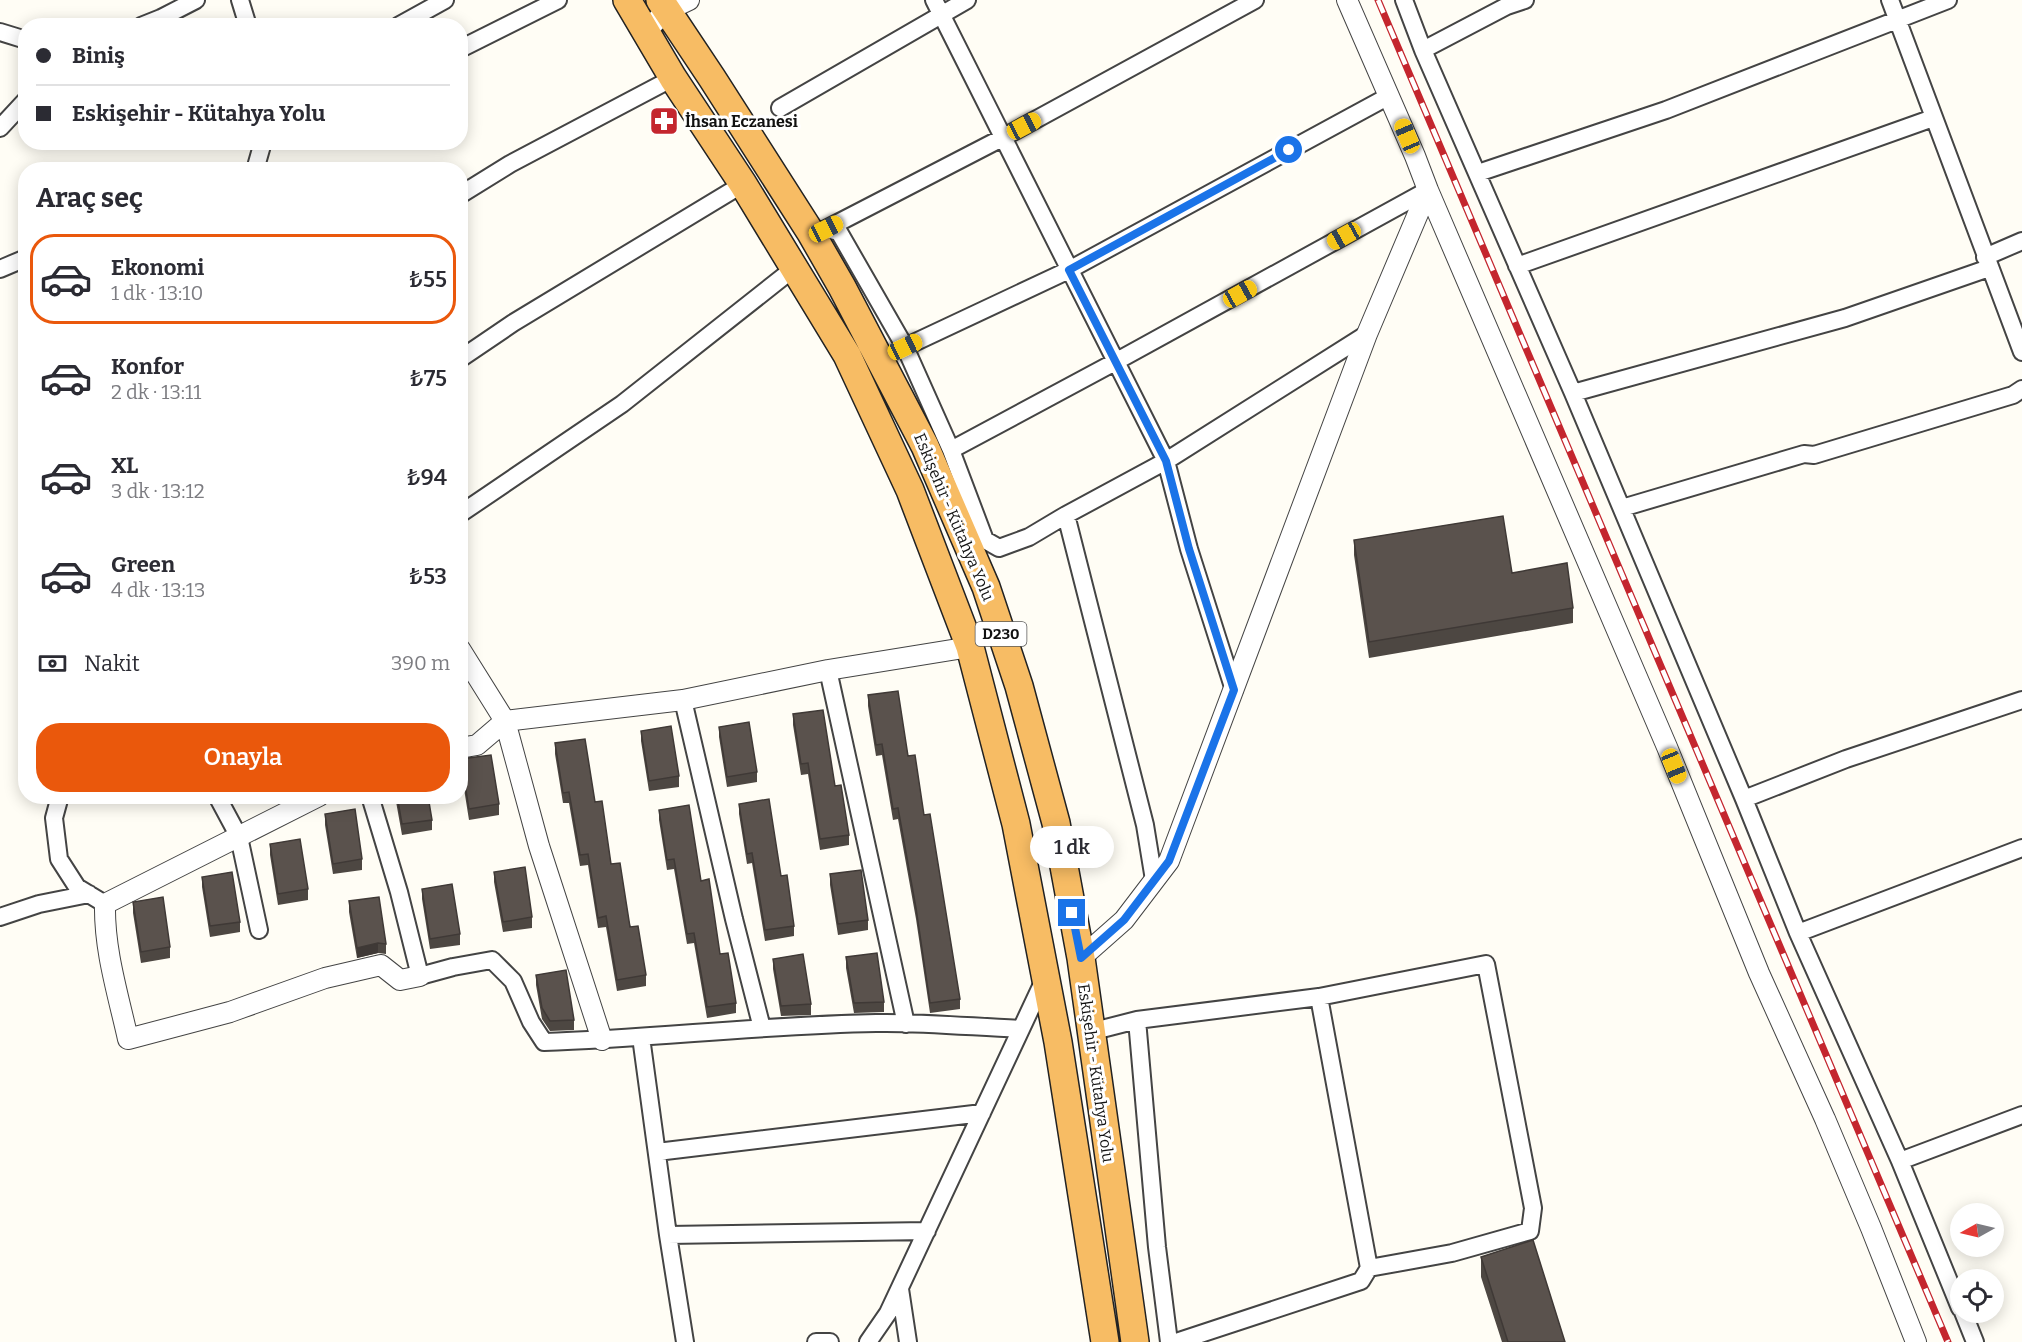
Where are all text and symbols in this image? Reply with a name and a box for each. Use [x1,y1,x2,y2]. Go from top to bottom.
text: Biniş [72,42,125,69]
text: Eskişehir - Kütahya Yolu [72,100,325,127]
pharmacy icon: İhsan Eczanesi [648,105,680,137]
car [1004,110,1044,142]
place label: İhsan Eczanesi [685,112,798,131]
car [1392,116,1422,156]
route start [1275,136,1302,163]
text: Araç seç [36,182,143,214]
car [806,213,846,245]
car [1324,219,1364,253]
icon: car [39,252,93,306]
text: Ekonomi [111,254,204,281]
text: ₺55 [408,266,447,293]
car [1220,277,1260,311]
text: 1 dk · 13:10 [111,281,203,305]
car [885,331,925,363]
icon: car [39,351,93,405]
text: Konfor [111,353,184,380]
text: ₺75 [409,365,447,392]
text: 2 dk · 13:11 [111,380,201,404]
street label: Eskişehir - Kütahya Yolu [910,430,998,604]
icon: car [39,450,93,504]
text: XL [111,452,138,479]
text: ₺94 [406,464,447,491]
text: 3 dk · 13:12 [111,479,205,503]
icon: car [39,549,93,603]
text: Green [111,551,175,578]
text: ₺53 [408,563,447,590]
text: 4 dk · 13:13 [111,578,205,602]
road number: D230 [976,622,1026,646]
icon: cash [36,647,69,680]
text: Nakit [84,650,140,677]
text: 390 m [391,651,450,675]
button: Onayla [36,723,450,792]
car [1659,746,1689,786]
callout: 1 dk [1030,826,1114,868]
text: 1 dk [1054,835,1090,859]
route end [1058,899,1085,926]
street label: Eskişehir - Kütahya Yolu [1074,982,1118,1164]
north arrow [1950,1203,2004,1257]
map controls [1950,1203,2004,1323]
button: locate [1950,1269,2004,1323]

